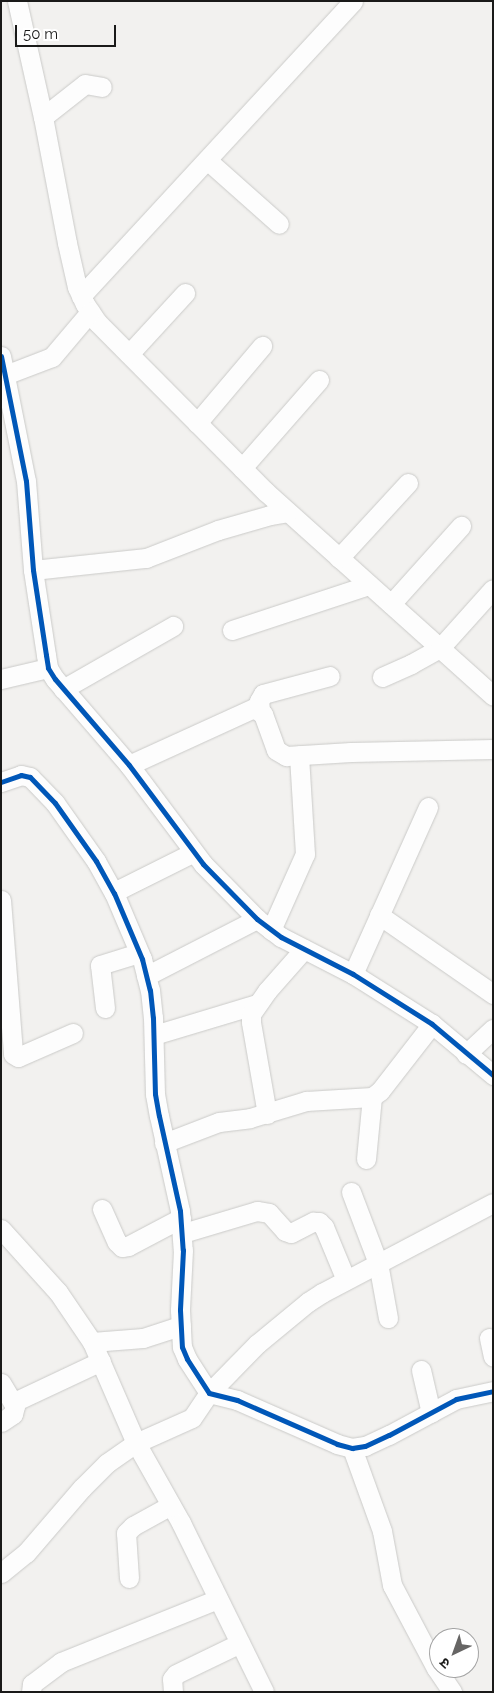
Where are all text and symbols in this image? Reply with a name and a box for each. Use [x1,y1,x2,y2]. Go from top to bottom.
scale bar [18,15,119,47]
text: 50 m [23,25,58,43]
north arrow [429,1628,479,1678]
text: उ [436,1655,453,1672]

